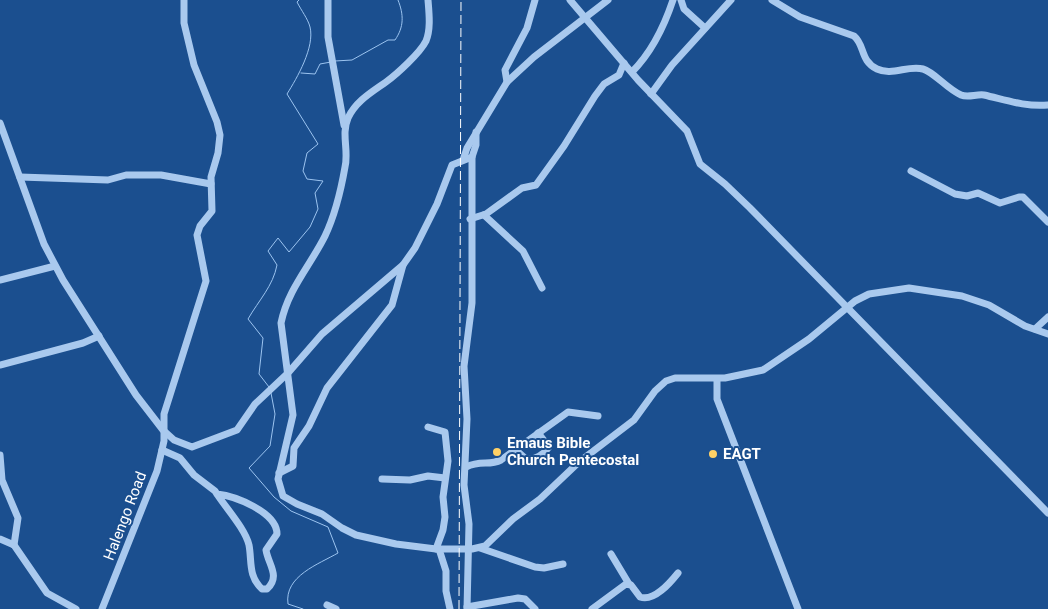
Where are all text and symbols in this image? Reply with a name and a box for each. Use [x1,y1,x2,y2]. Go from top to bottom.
place label: Emaus Bible Church Pentecostal [507,434,639,469]
place label: EAGT [723,445,761,463]
marker: Emaus Bible Church Pentecostal [491,446,503,458]
marker: EAGT [707,448,719,460]
street label: Halengo Road [100,469,150,563]

